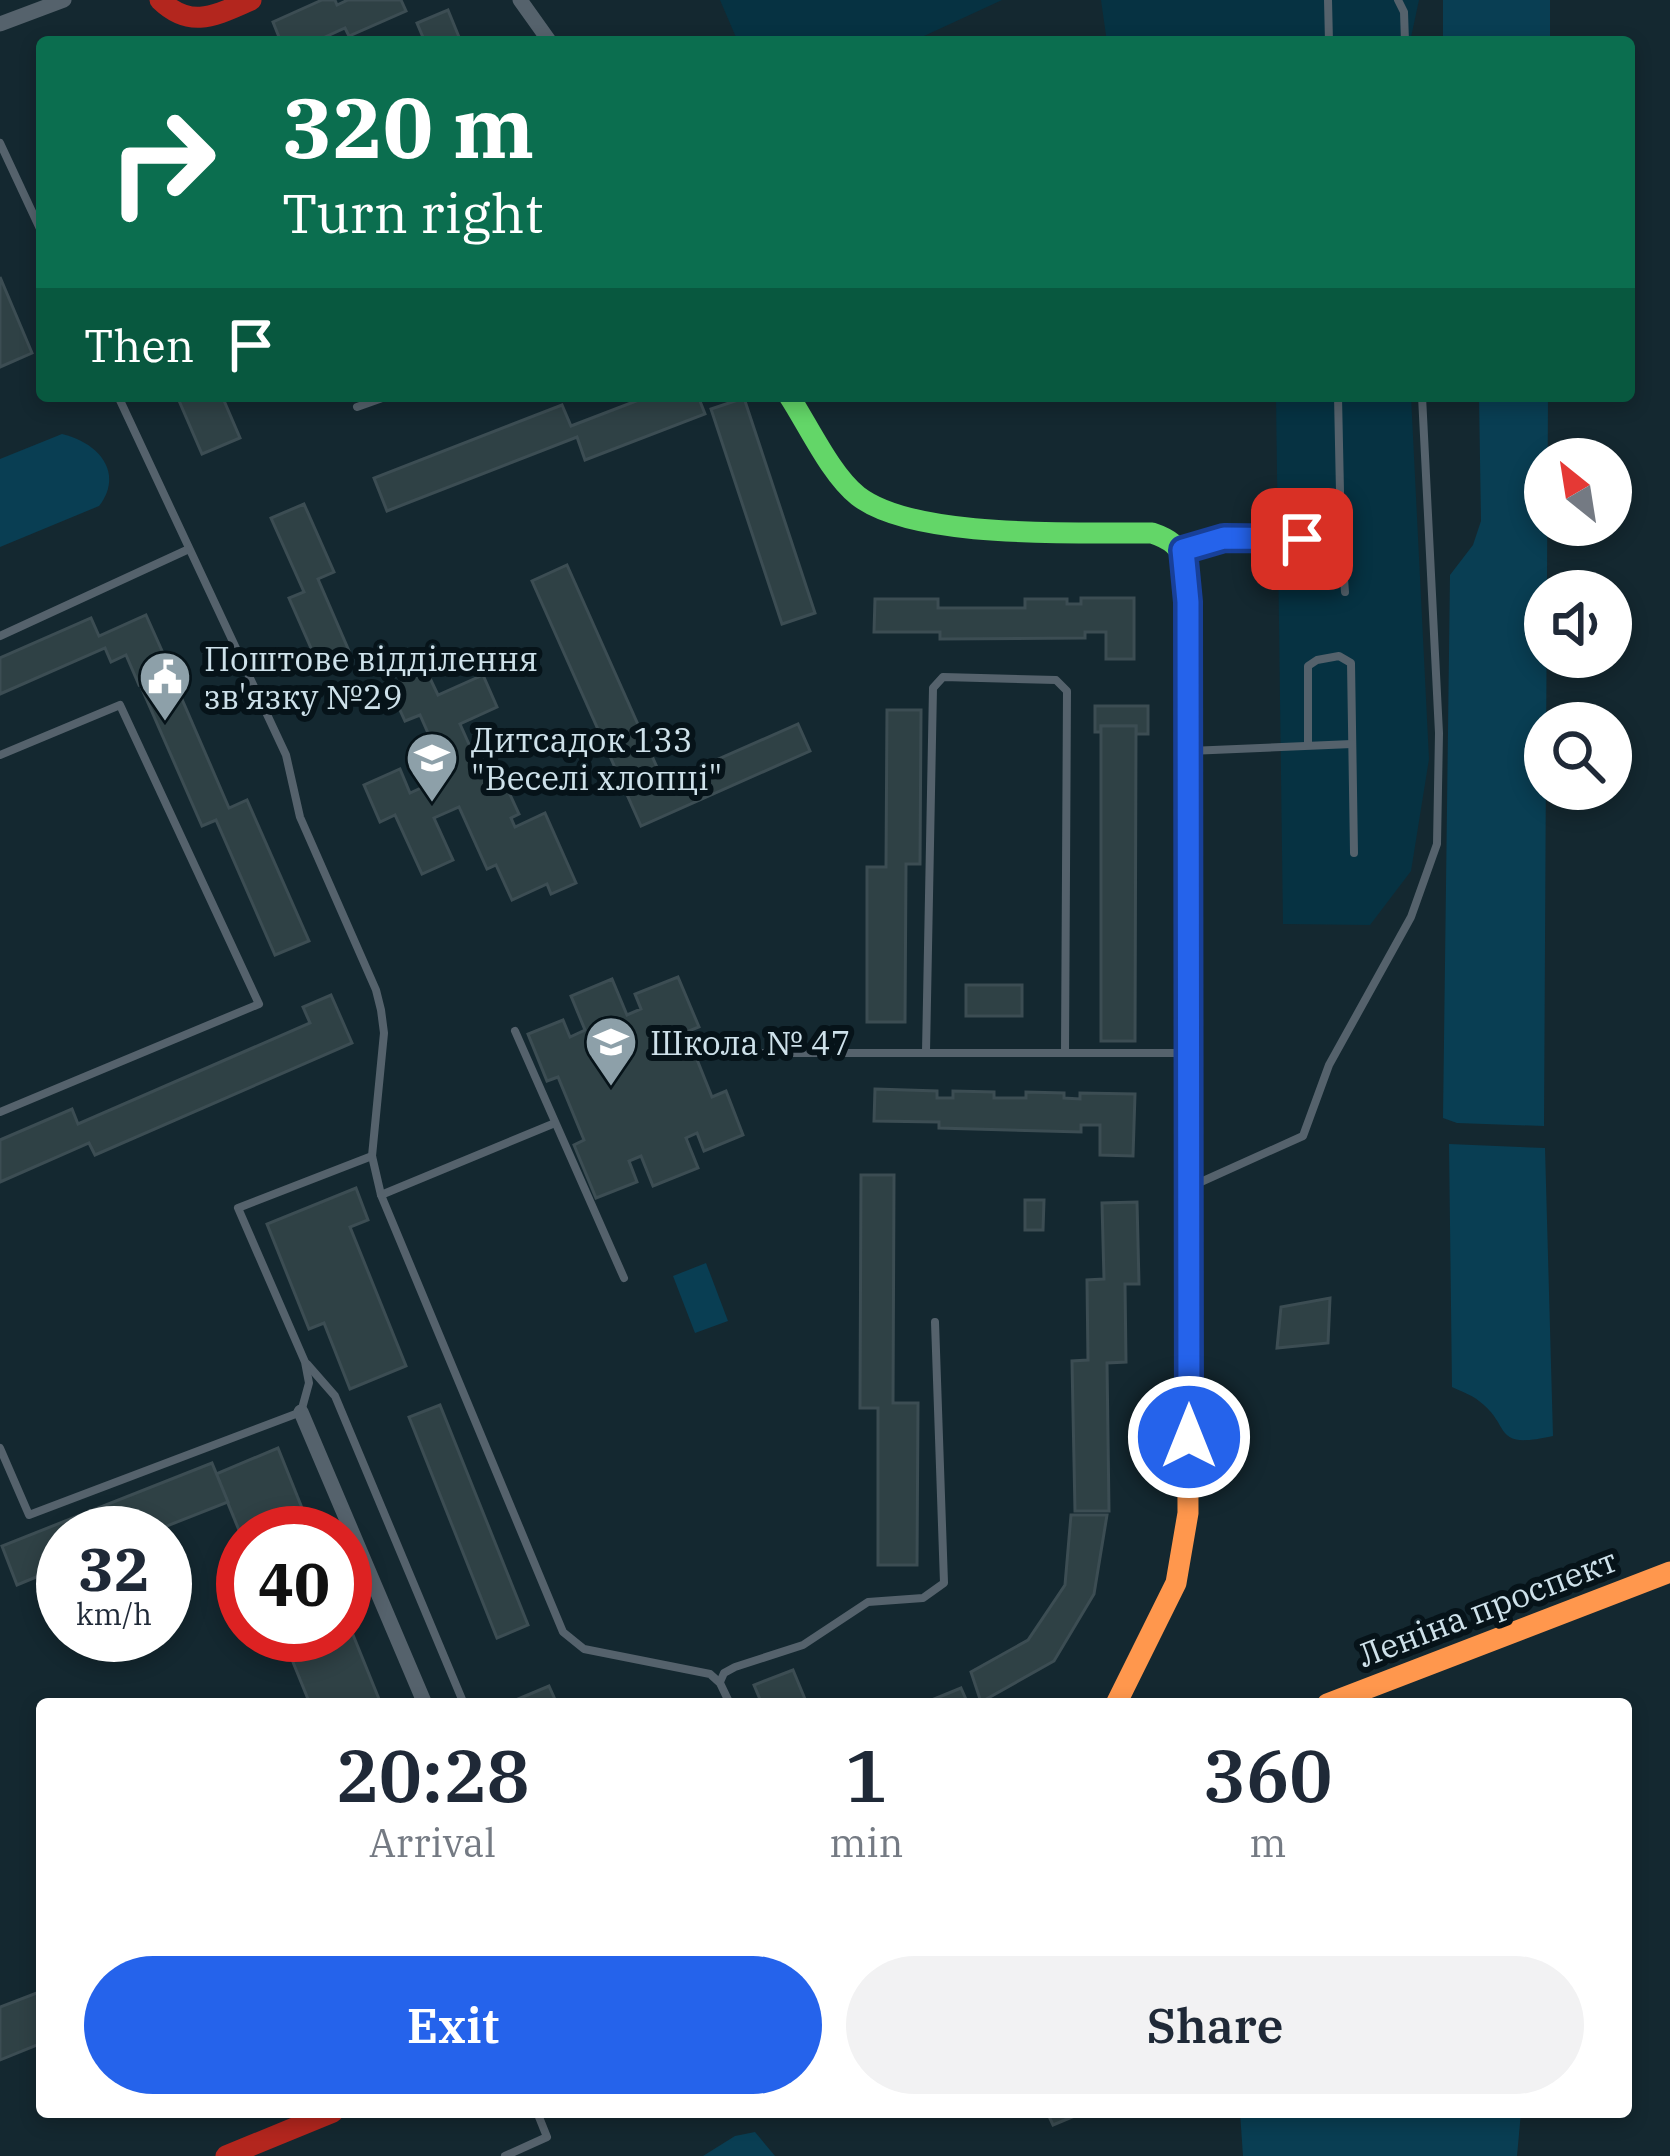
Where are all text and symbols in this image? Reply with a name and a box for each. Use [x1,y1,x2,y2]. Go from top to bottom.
text: 320 m [282,72,534,181]
icon: right [84,84,240,240]
text: Turn right [282,178,544,248]
icon: arrive [218,312,284,378]
text: Then [84,316,194,374]
north arrow [1524,438,1632,546]
map controls [1524,438,1632,810]
pin [1251,488,1353,590]
icon: arrive [1269,506,1335,572]
button: sound [1524,570,1632,678]
place label: Поштове відділення зв'язку №29 [204,637,538,718]
public building icon: Поштове відділення зв'язку №29 [137,649,193,723]
button: search [1524,702,1632,810]
place label: Дитсадок 133 "Веселі хлопці" [471,718,722,799]
school or university icon: Дитсадок 133 "Веселі хлопці" [404,730,460,804]
school or university icon: Школа № 47 [583,1014,639,1088]
place label: Школа № 47 [650,1021,850,1064]
position arrow [1126,1374,1252,1500]
speed limit sign: 40 [216,1506,372,1662]
text: 32 [78,1529,150,1608]
street label: Леніна проспект [1351,1538,1623,1676]
text: km/h [76,1594,152,1633]
text: 20:28 [335,1728,530,1822]
text: 1 [845,1728,888,1822]
text: 360 [1203,1728,1333,1822]
text: Arrival [369,1817,496,1868]
text: min [829,1817,904,1868]
text: m [1249,1817,1286,1868]
button: Exit [84,1956,822,2094]
button: Share [846,1956,1584,2094]

